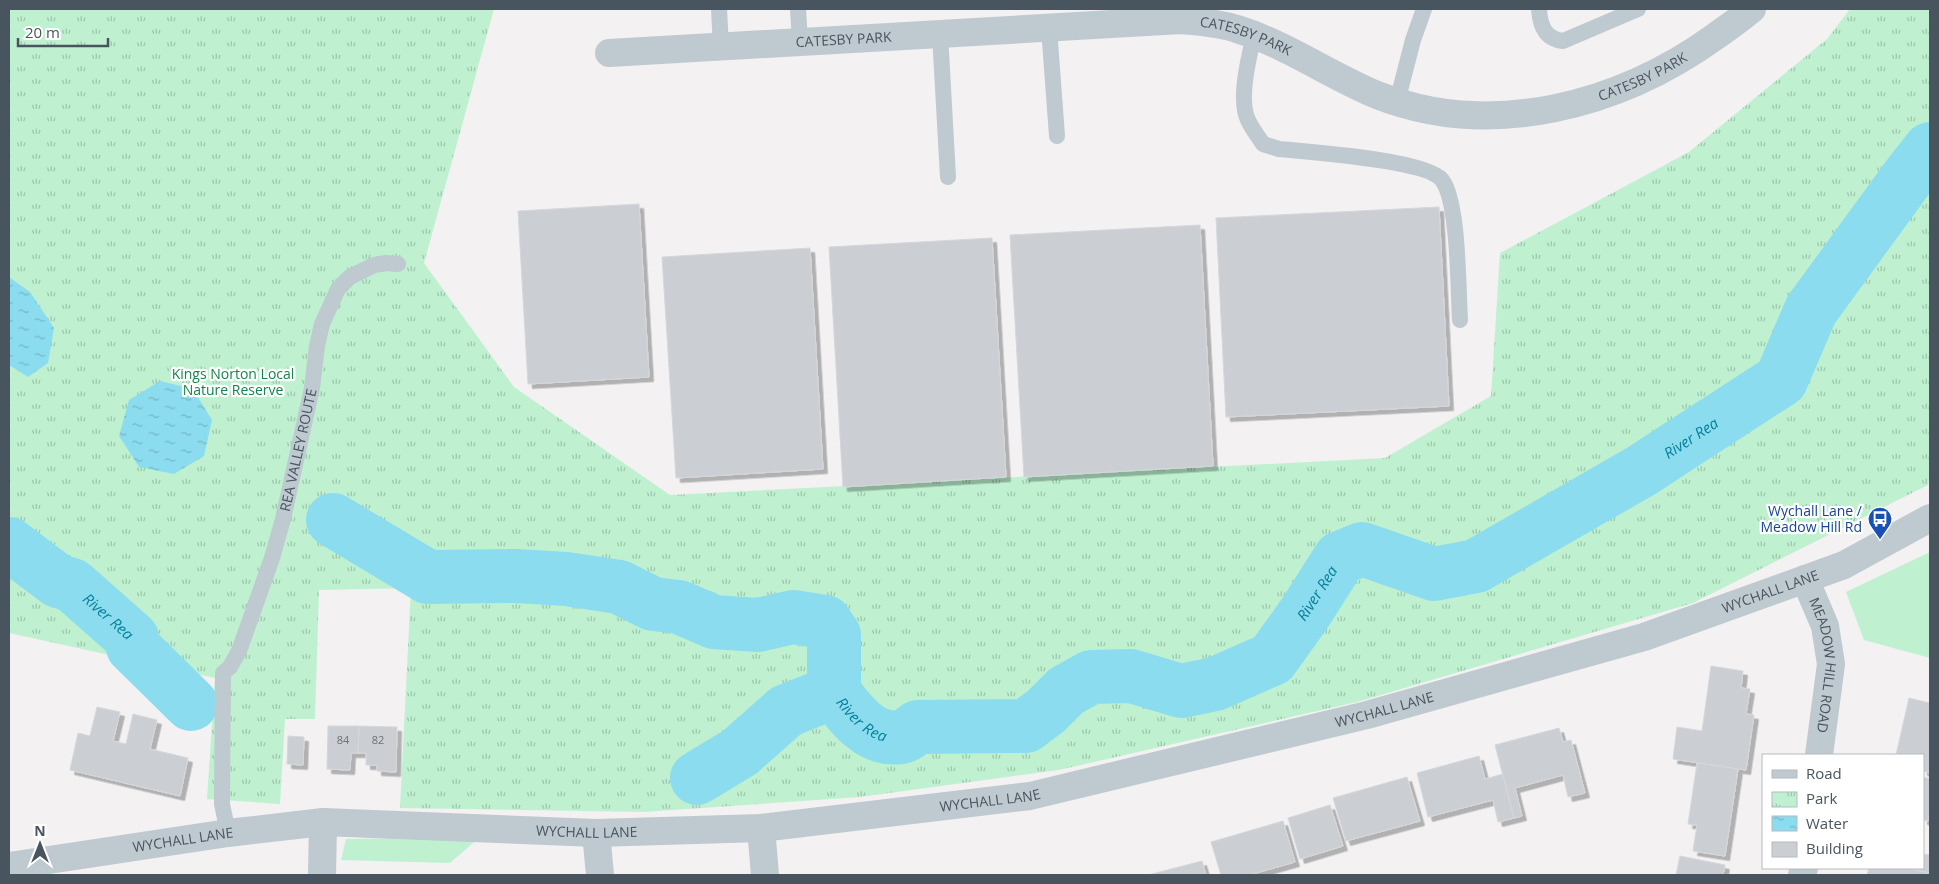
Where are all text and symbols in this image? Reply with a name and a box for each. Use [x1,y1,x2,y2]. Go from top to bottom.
street label: CATESBY PARK [1199,12,1295,60]
scale bar [18,15,108,47]
text: 20 m [25,22,60,42]
street label: CATESBY PARK [795,27,892,51]
street label: CATESBY PARK [1595,47,1691,105]
park label: Kings Norton Local Nature Reserve [172,364,294,399]
street label: REA VALLEY ROUTE [275,387,321,513]
water label: River Rea [1660,412,1722,463]
place label: Wychall Lane / Meadow Hill Rd [1761,501,1862,536]
bus stop icon: Wychall Lane / Meadow Hill Rd [1867,506,1893,540]
water label: River Rea [1292,561,1342,624]
street label: WYCHALL LANE [1719,565,1821,617]
water label: River Rea [79,588,139,644]
street label: MEADOW HILL ROAD [1805,594,1841,734]
street label: WYCHALL LANE [1333,687,1436,731]
water label: River Rea [832,693,890,746]
house number: 84 [337,732,350,747]
house number: 82 [372,732,384,747]
legend [1762,754,1924,869]
text: Road [1806,763,1842,783]
street label: WYCHALL LANE [938,784,1042,816]
text: Park [1806,788,1837,808]
text: Water [1806,813,1848,833]
north arrow [15,819,65,869]
text: N [34,821,46,840]
street label: WYCHALL LANE [536,821,638,842]
street label: WYCHALL LANE [131,822,234,856]
text: Building [1806,838,1863,858]

